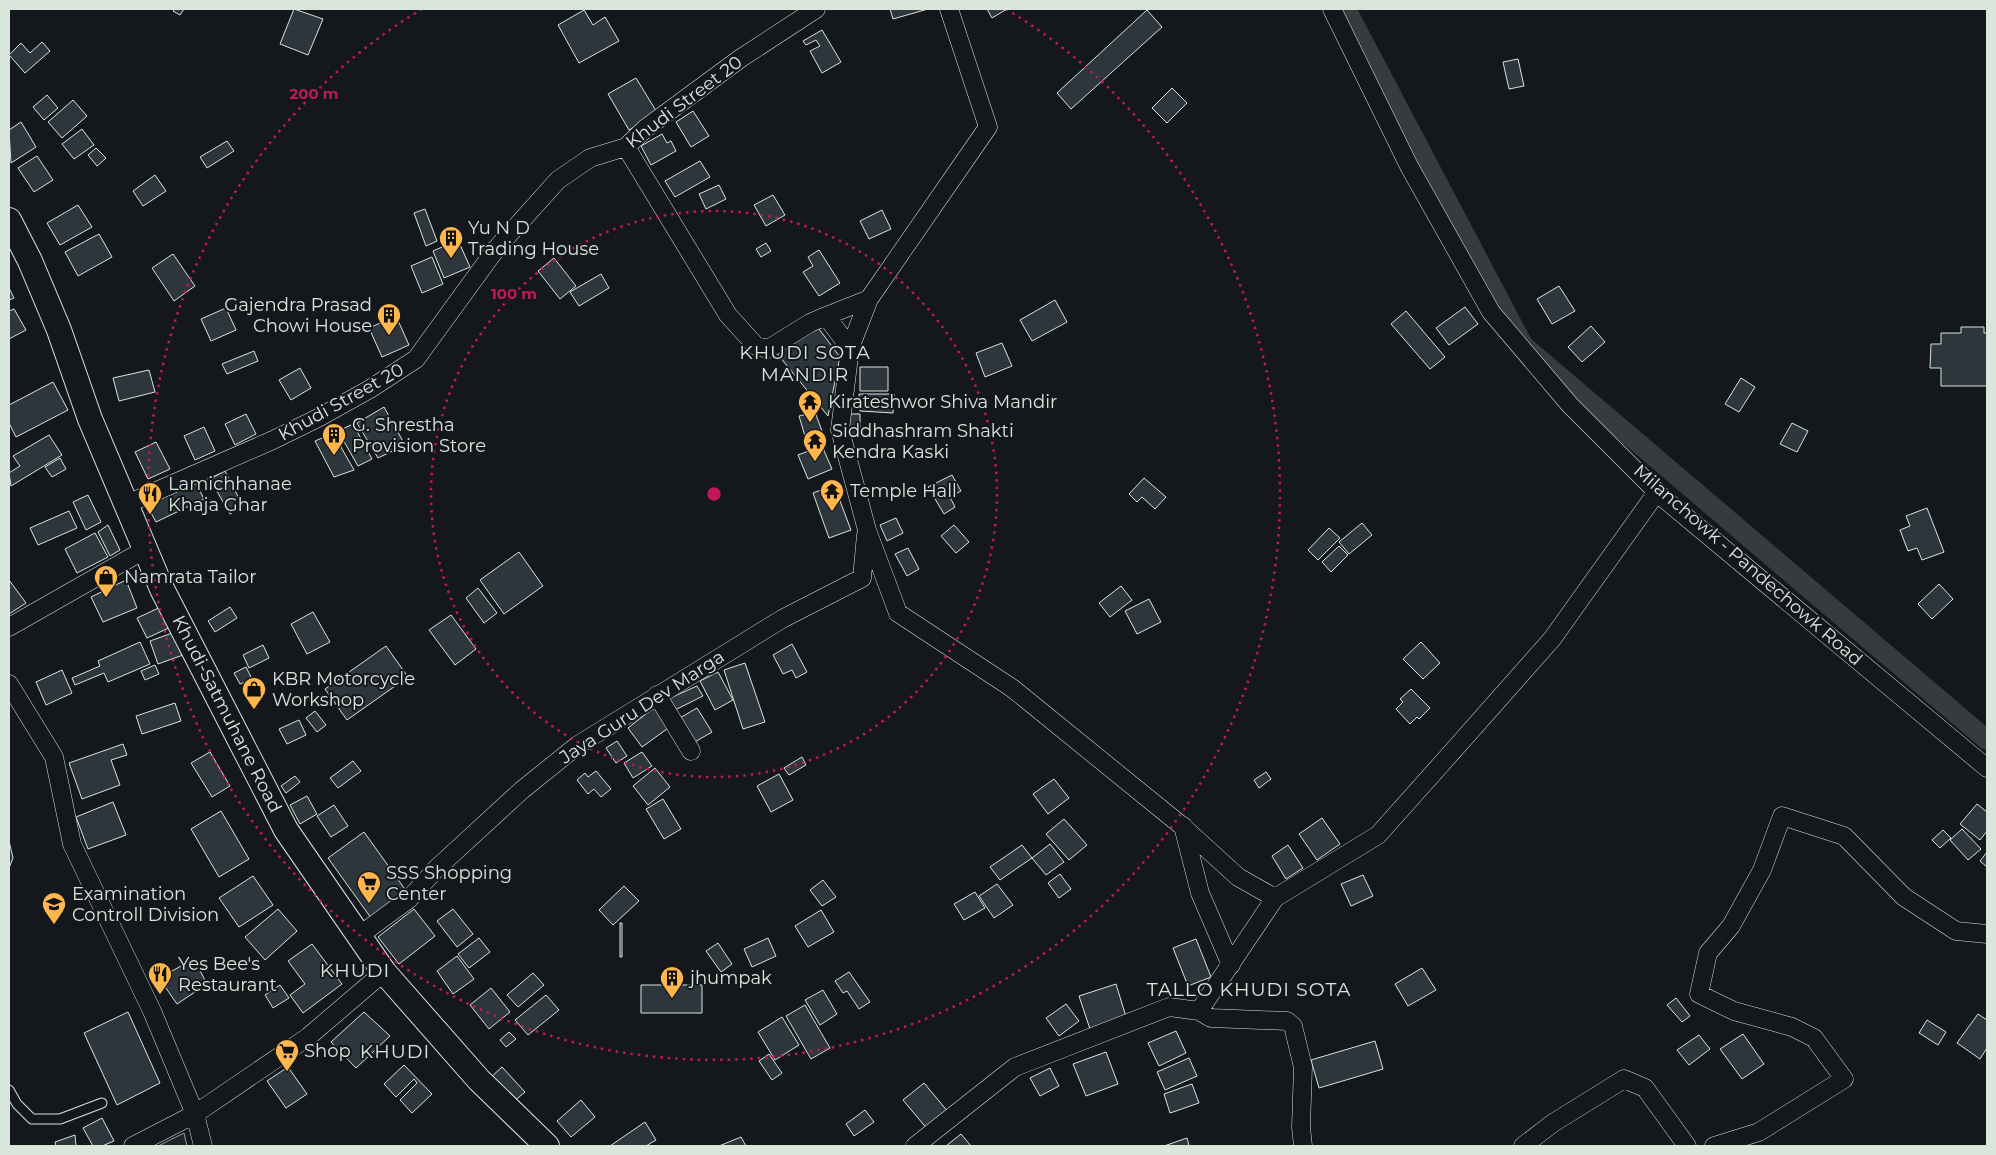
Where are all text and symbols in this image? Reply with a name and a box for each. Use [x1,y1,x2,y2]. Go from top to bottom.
street label: Khudi Street 20 [621,51,747,153]
text: 200 m [289,84,339,103]
place label: Yu N D Trading House [468,217,599,260]
building icon: Yu N D Trading House [438,225,464,259]
text: 100 m [491,284,537,303]
place label: Gajendra Prasad Chowi House [224,294,372,337]
building icon: Gajendra Prasad Chowi House [376,302,402,336]
district label: KHUDI SOTA MANDIR [739,341,871,386]
street label: Khudi Street 20 [274,358,408,446]
temple icon: Kirateshwor Shiva Mandir [797,389,823,423]
place label: Kirateshwor Shiva Mandir [828,391,1057,413]
place label: G. Shrestha Provision Store [352,414,486,457]
place label: Siddhashram Shakti Kendra Kaski [832,420,1014,463]
building icon: G. Shrestha Provision Store [321,422,347,456]
temple icon: Siddhashram Shakti Kendra Kaski [802,428,828,462]
street label: Milanchowk - Pandechowk Road [1629,460,1867,670]
place label: Lamichhanae Khaja Ghar [168,473,292,516]
temple icon: Temple Hall [819,478,845,512]
place label: Temple Hall [850,480,957,502]
restaurant icon: Lamichhanae Khaja Ghar [137,481,163,515]
centre of rings [705,485,723,503]
shop icon: Namrata Tailor [93,564,119,598]
place label: Namrata Tailor [124,566,256,588]
street label: Khudi-Satmuhane Road [168,612,286,816]
street label: Jaya Guru Dev Marga [555,646,728,769]
place label: KBR Motorcycle Workshop [272,668,415,711]
shop icon: KBR Motorcycle Workshop [241,676,267,710]
place label: SSS Shopping Center [386,862,512,905]
supermarket icon: SSS Shopping Center [356,870,382,904]
place label: Examination Controll Division [72,883,219,926]
school or university icon: Examination Controll Division [41,891,67,925]
place label: Yes Bee's Restaurant [178,953,277,996]
district label: KHUDI [320,959,390,982]
restaurant icon: Yes Bee's Restaurant [147,961,173,995]
building icon: jhumpak [659,965,685,999]
place label: jhumpak [688,967,772,989]
district label: TALLO KHUDI SOTA [1147,978,1351,1001]
supermarket icon: Shop [274,1038,300,1072]
place label: Shop [304,1040,351,1062]
district label: KHUDI [360,1040,430,1063]

